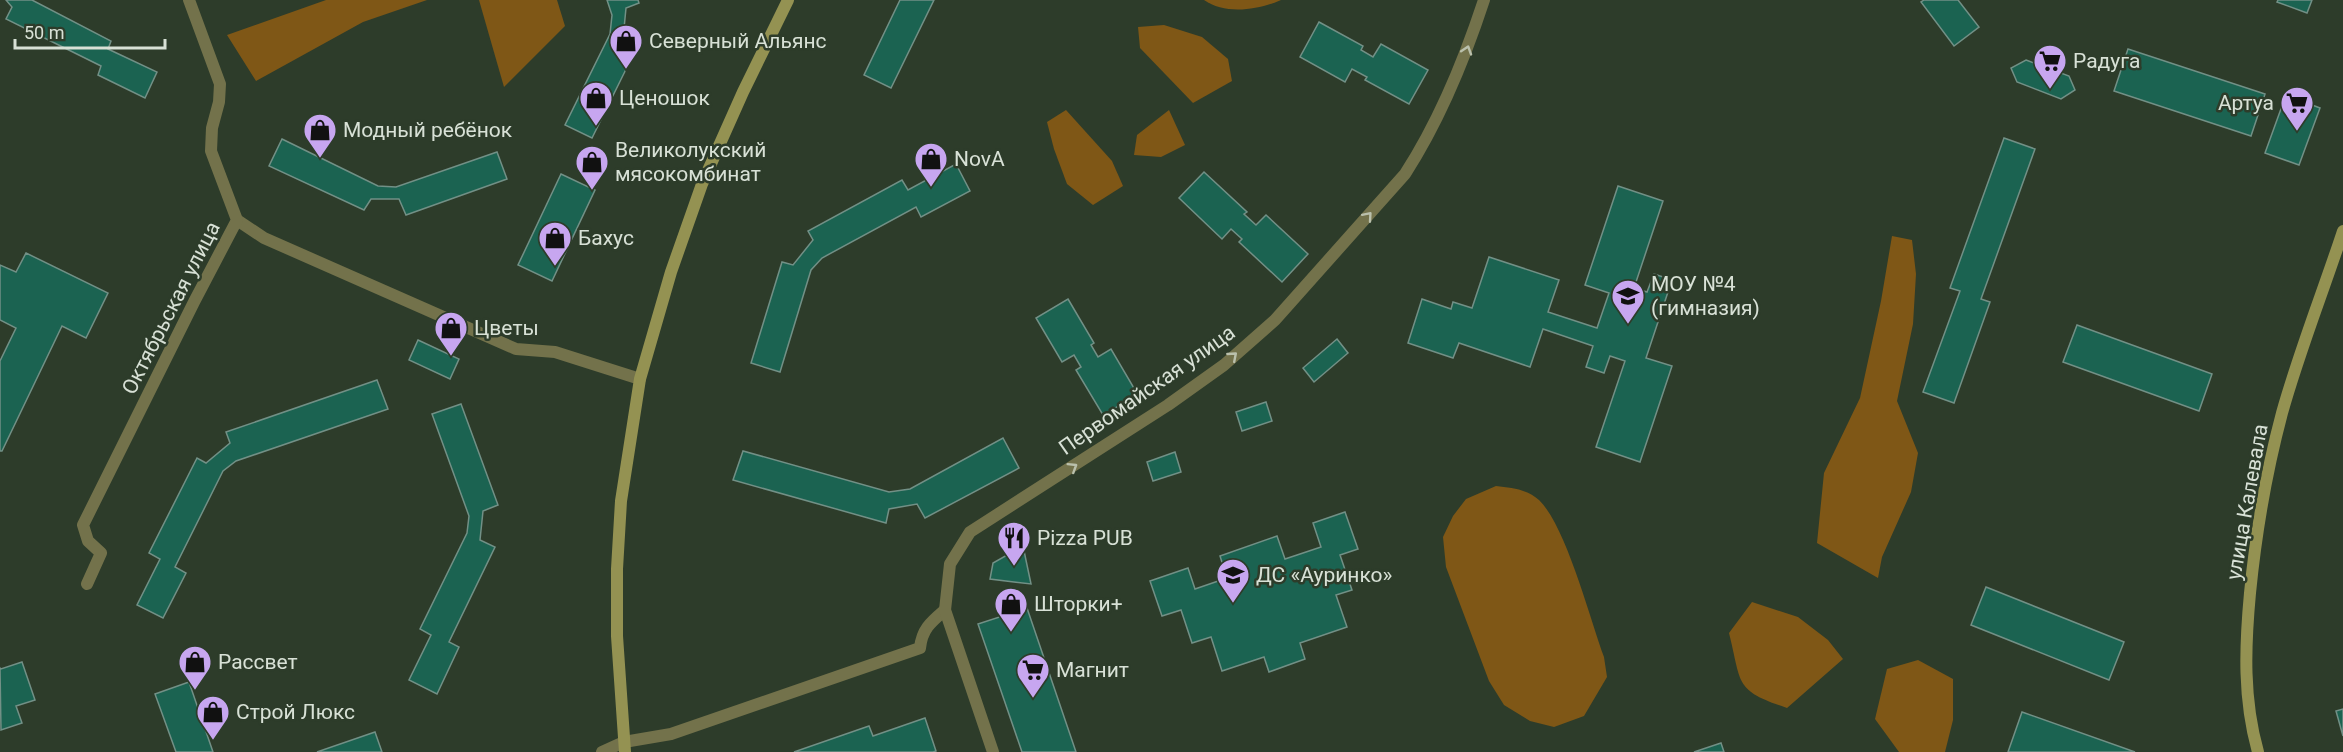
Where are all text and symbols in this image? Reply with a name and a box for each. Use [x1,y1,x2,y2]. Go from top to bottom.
scale bar [15,12,165,50]
text: 50 m [24,22,64,43]
shop icon: Северный Альянс [608,23,644,70]
place label: Северный Альянс [649,29,827,53]
supermarket icon: Радуга [2032,43,2068,90]
one-way arrow [1460,45,1473,56]
place label: Радуга [2073,49,2140,73]
shop icon: Ценошок [578,80,614,127]
supermarket icon: Артуа [2279,85,2315,132]
place label: Ценошок [619,86,711,110]
place label: Артуа [2218,91,2274,115]
shop icon: Модный ребёнок [302,112,338,159]
place label: Модный ребёнок [343,118,513,142]
place label: Великолукский мясокомбинат [615,138,766,186]
shop icon: NovA [913,141,949,188]
shop icon: Великолукский мясокомбинат [574,144,610,191]
place label: NovA [954,147,1005,171]
one-way arrow [1361,212,1372,223]
street label: Октябрьская улица [117,218,225,398]
shop icon: Бахус [537,220,573,267]
place label: Бахус [578,226,634,250]
place label: МОУ №4 (гимназия) [1651,272,1760,320]
school or university icon: МОУ №4 (гимназия) [1610,278,1646,325]
shop icon: Цветы [433,310,469,357]
place label: Цветы [474,316,539,340]
street label: Первомайская улица [1054,320,1240,460]
one-way arrow [1226,353,1237,364]
street label: улица Калевала [2221,422,2273,582]
one-way arrow [1067,463,1077,475]
restaurant icon: Pizza PUB [996,520,1032,567]
place label: Pizza PUB [1037,526,1133,550]
school or university icon: ДС «Ауринко» [1215,557,1251,604]
place label: ДС «Ауринко» [1256,563,1393,587]
shop icon: Шторки+ [993,586,1029,633]
place label: Шторки+ [1034,592,1123,616]
shop icon: Рассвет [177,644,213,691]
place label: Рассвет [218,650,298,674]
supermarket icon: Магнит [1015,652,1051,699]
place label: Магнит [1056,658,1129,682]
shop icon: Строй Люкс [195,694,231,741]
place label: Строй Люкс [236,700,355,724]

